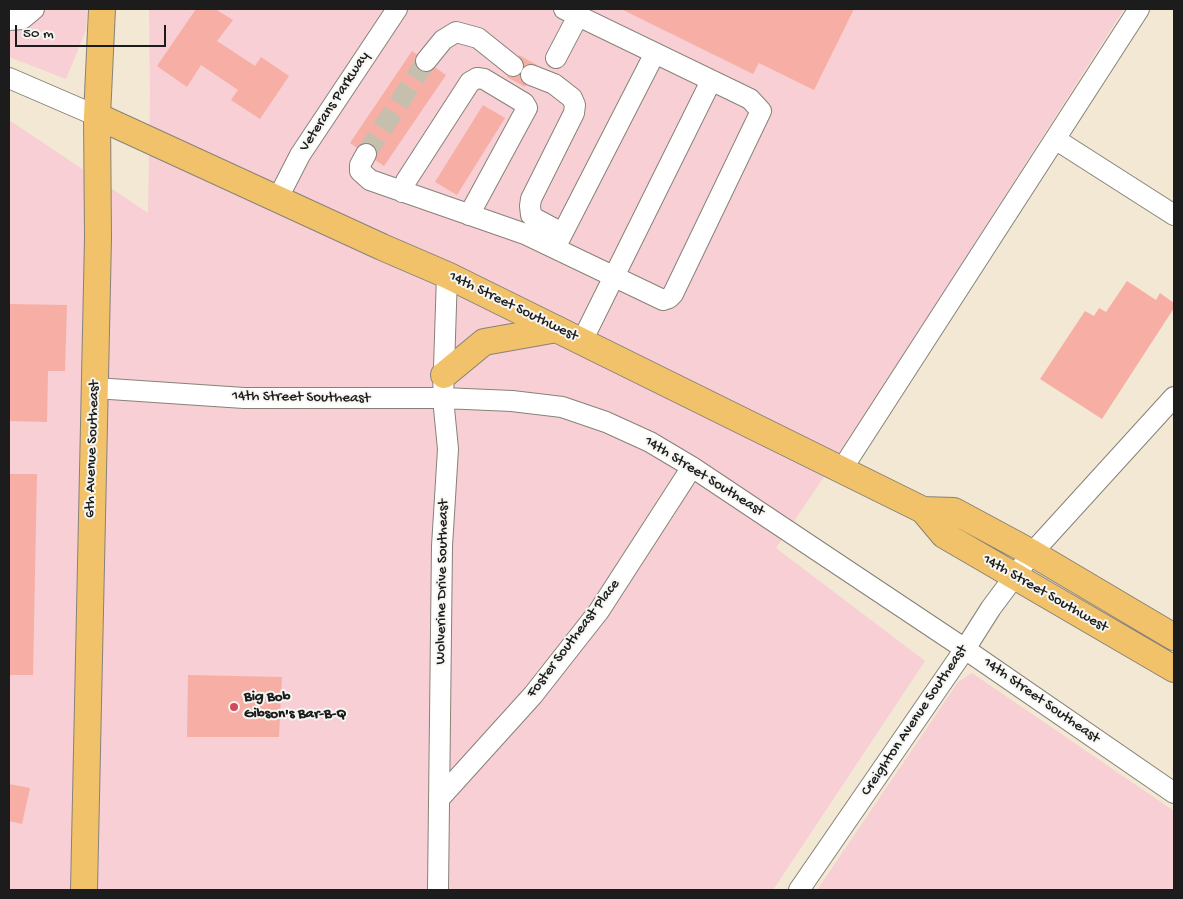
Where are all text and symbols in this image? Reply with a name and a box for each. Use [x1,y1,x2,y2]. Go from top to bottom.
scale bar [18,15,169,47]
text: 50 m [23,25,54,43]
street label: Veterans Parkway [296,49,374,155]
street label: 14th Street Southwest [446,268,580,346]
street label: 6th Avenue Southeast [82,380,104,518]
street label: 14th Street Southeast [232,388,370,408]
street label: 14th Street Southeast [641,433,767,521]
street label: Wolverine Drive Southeast [433,499,453,665]
street label: 14th Street Southwest [979,551,1111,637]
street label: Foster Southeast Place [524,576,624,702]
street label: Creighton Avenue Southeast [858,642,972,800]
street label: 14th Street Southeast [979,654,1103,748]
place label: Big Bob Gibson's Bar-B-Q [244,689,346,724]
marker: Big Bob Gibson's Bar-B-Q [228,701,240,713]

